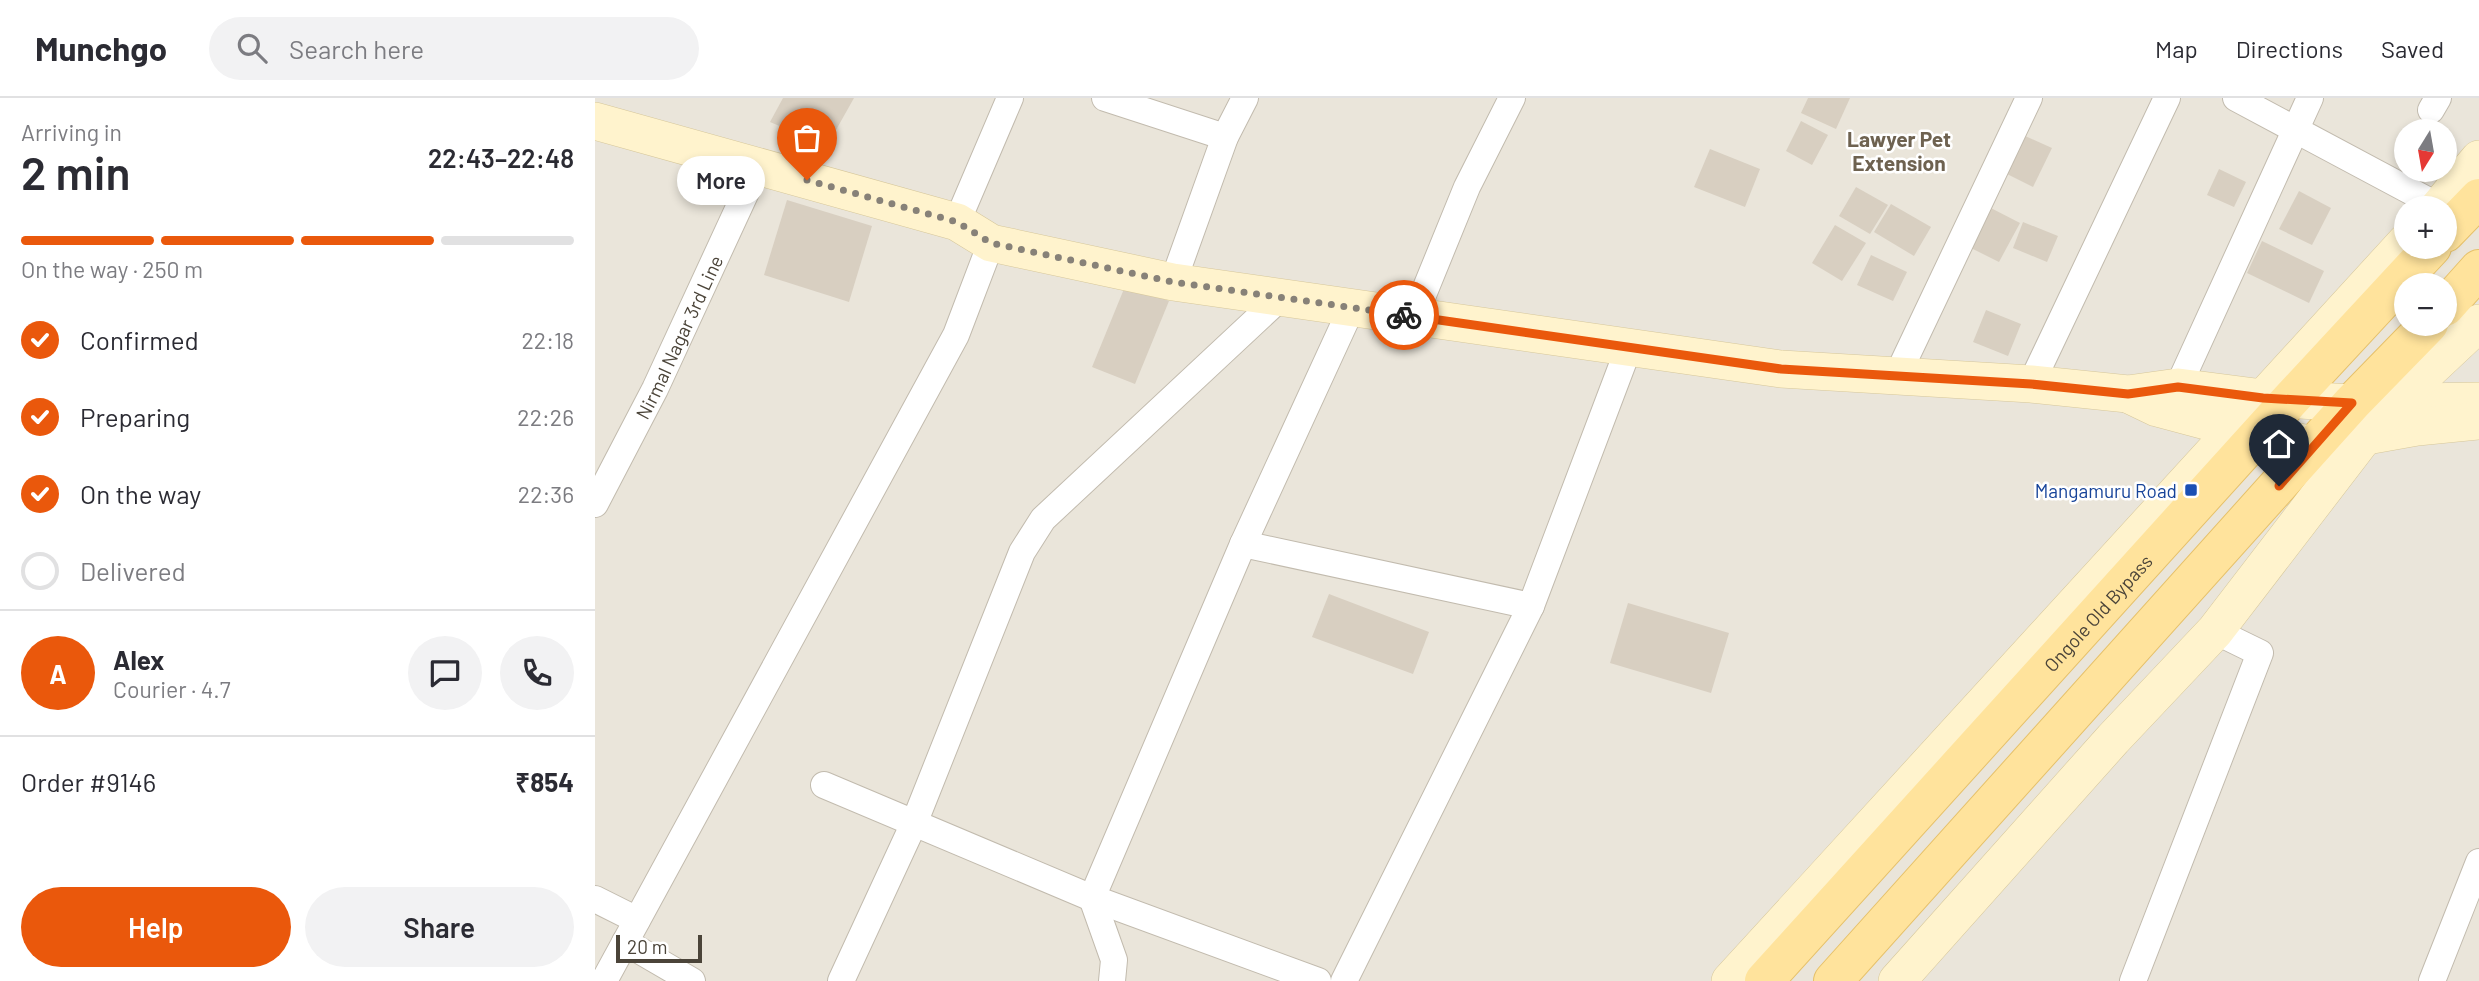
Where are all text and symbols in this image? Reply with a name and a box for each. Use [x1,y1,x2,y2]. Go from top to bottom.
search box [209,17,699,80]
text: Munchgo [35,28,167,68]
icon: search [233,29,271,67]
text: Search here [289,33,424,64]
text: Map [2155,34,2198,63]
text: Directions [2236,34,2343,63]
text: Saved [2381,34,2444,63]
pin [777,108,837,180]
text: Arriving in [21,118,122,146]
icon: bag [788,119,826,157]
north arrow [2394,119,2457,182]
map controls [2394,119,2457,336]
district label: Lawyer Pet Extension [1847,126,1951,175]
text: 22:43–22:48 [428,142,574,173]
text: 2 min [21,144,130,199]
callout: More [677,155,765,204]
text: More [696,166,746,194]
button: + [2394,196,2457,259]
street label: Nirmal Nagar 3rd Line [630,251,727,423]
text: On the way · 250 m [21,255,203,283]
button: − [2394,273,2457,336]
courier [1369,280,1439,350]
icon: bike [1385,296,1423,334]
icon: check [21,321,59,359]
text: Confirmed [80,324,199,355]
text: 22:18 [522,326,574,354]
icon: check [21,398,59,436]
text: Preparing [80,401,190,432]
text: 22:26 [517,403,574,431]
pin [2249,414,2309,486]
icon: home [2260,425,2298,463]
icon: check [21,475,59,513]
text: On the way [80,478,201,509]
place label: Mangamuru Road [2035,479,2177,502]
text: 22:36 [518,480,574,508]
marker: Mangamuru Road [2183,482,2199,498]
street label: Ongole Old Bypass [2039,549,2156,676]
text: Delivered [80,555,186,586]
button: chat [408,636,482,710]
button: phone [500,636,574,710]
text: Alex [113,644,164,675]
text: A [49,658,67,689]
text: Courier · 4.7 [113,675,231,703]
text: Order #9146 [21,766,156,797]
text: ₹854 [515,766,574,797]
button: Help [21,887,291,967]
button: Share [305,887,574,967]
scale bar [616,932,702,964]
text: 20 m [627,935,667,958]

